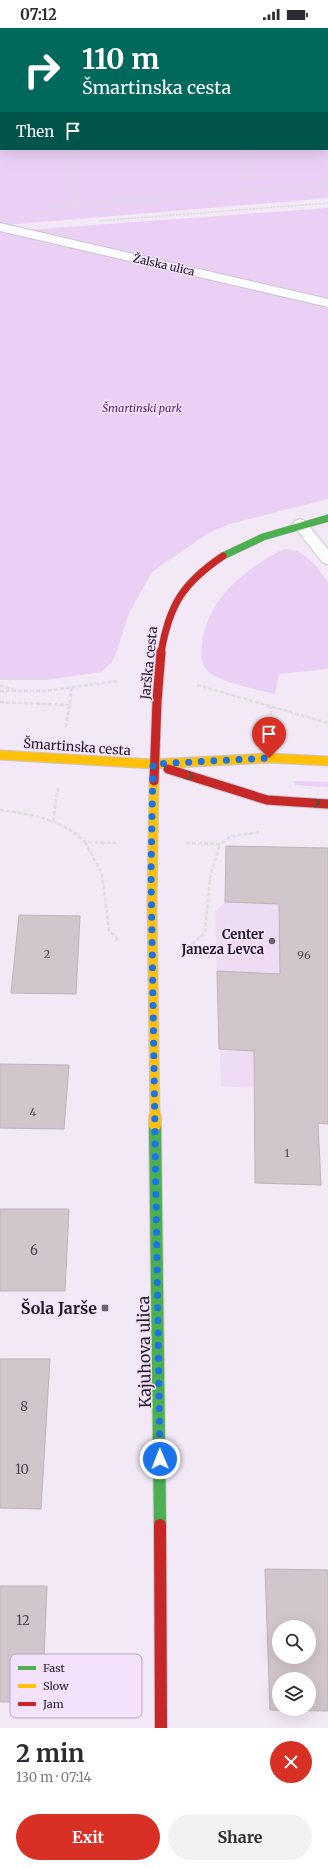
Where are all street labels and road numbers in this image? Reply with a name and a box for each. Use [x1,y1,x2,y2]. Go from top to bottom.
street label: Žalska ulica [132,251,196,279]
street label: Jarška cesta [137,626,161,701]
street label: Šmartinska cesta [23,734,131,759]
street label: Kajuhova ulica [133,1295,155,1408]

